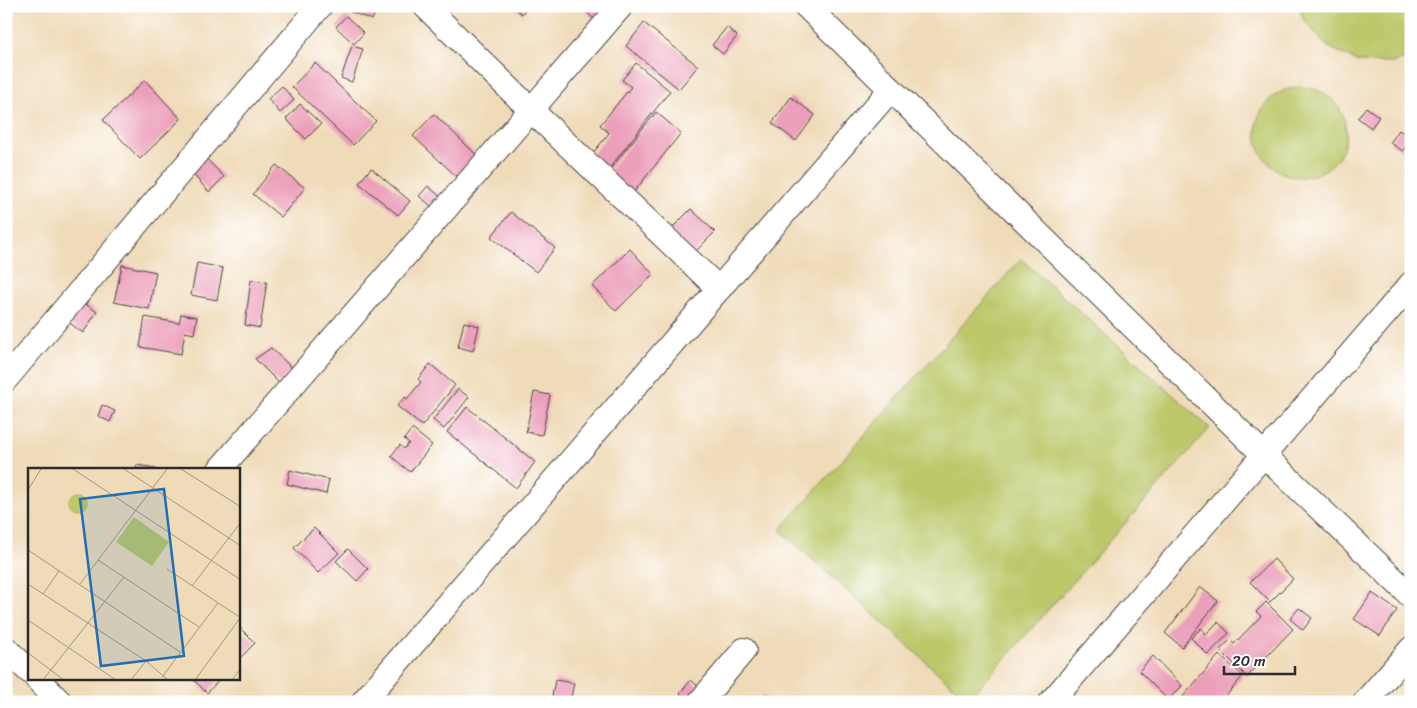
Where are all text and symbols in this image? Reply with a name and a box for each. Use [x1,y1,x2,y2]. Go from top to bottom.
inset map [28,468,240,680]
scale bar [1224,643,1296,675]
text: 20 m [1232,648,1266,674]

